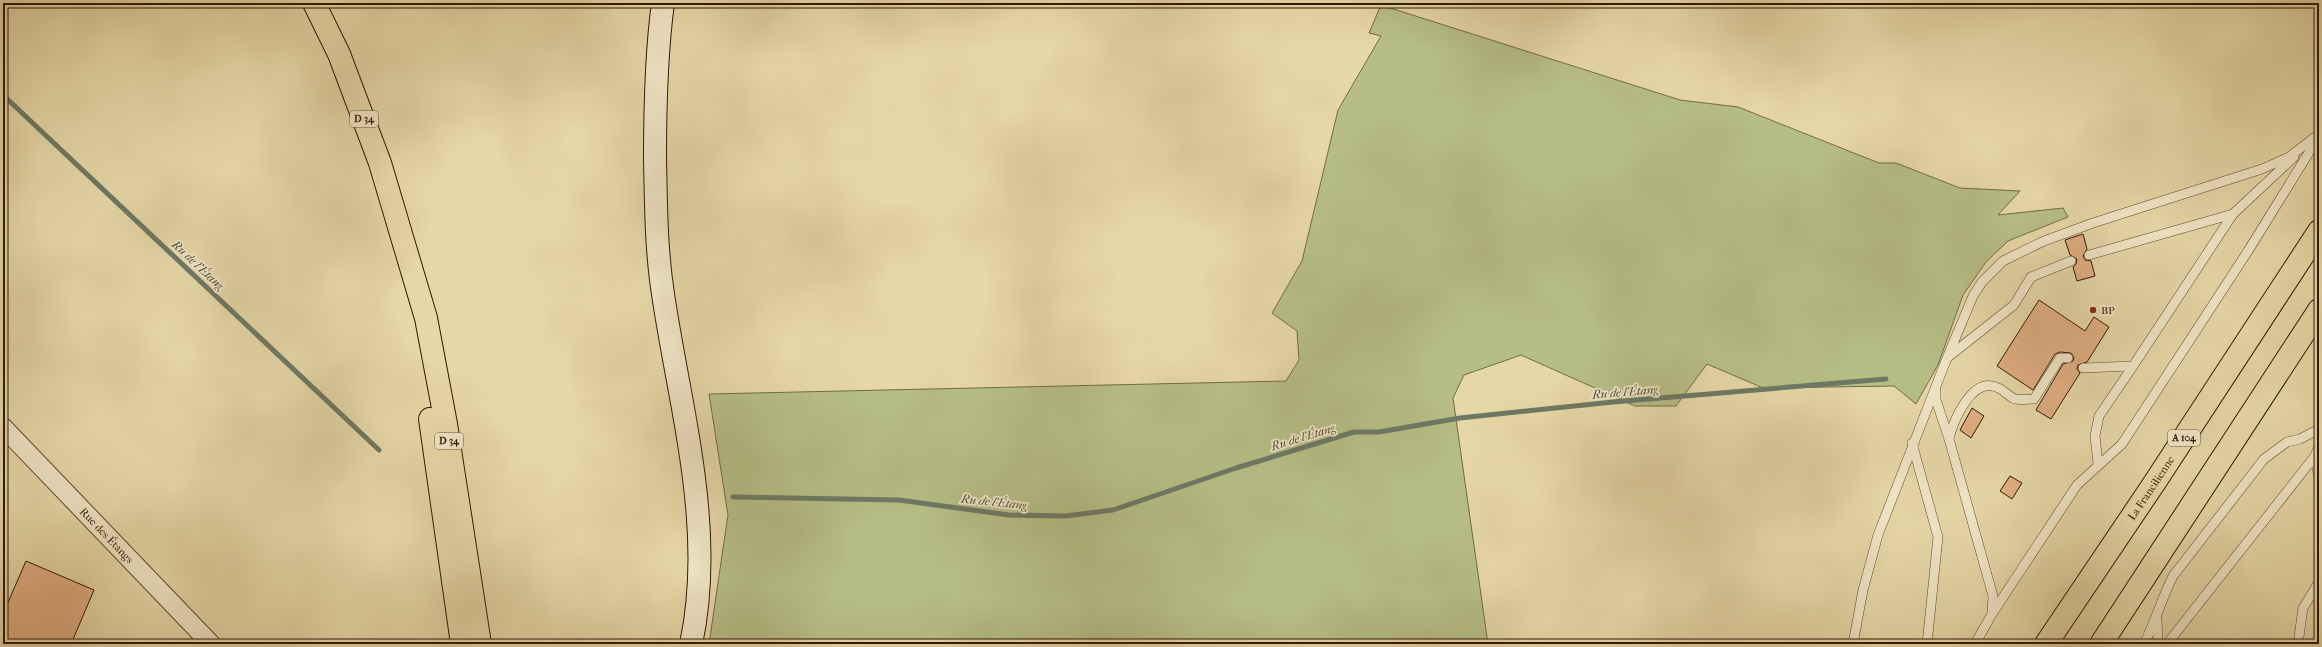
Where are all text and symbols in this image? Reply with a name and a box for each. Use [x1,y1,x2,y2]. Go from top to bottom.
road number: D 34 [350,111,378,127]
water label: Ru de l'Étang [168,236,228,293]
place label: BP [2101,304,2115,317]
marker: BP [2088,305,2098,315]
water label: Ru de l'Étang [1590,381,1659,402]
water label: Ru de l'Étang [1268,420,1337,454]
road number: A 104 [2168,430,2200,446]
road number: D 34 [435,433,463,449]
street label: La Francilienne [2125,453,2177,522]
water label: Ru de l'Étang [959,490,1028,512]
street label: Rue des Étangs [77,505,136,566]

